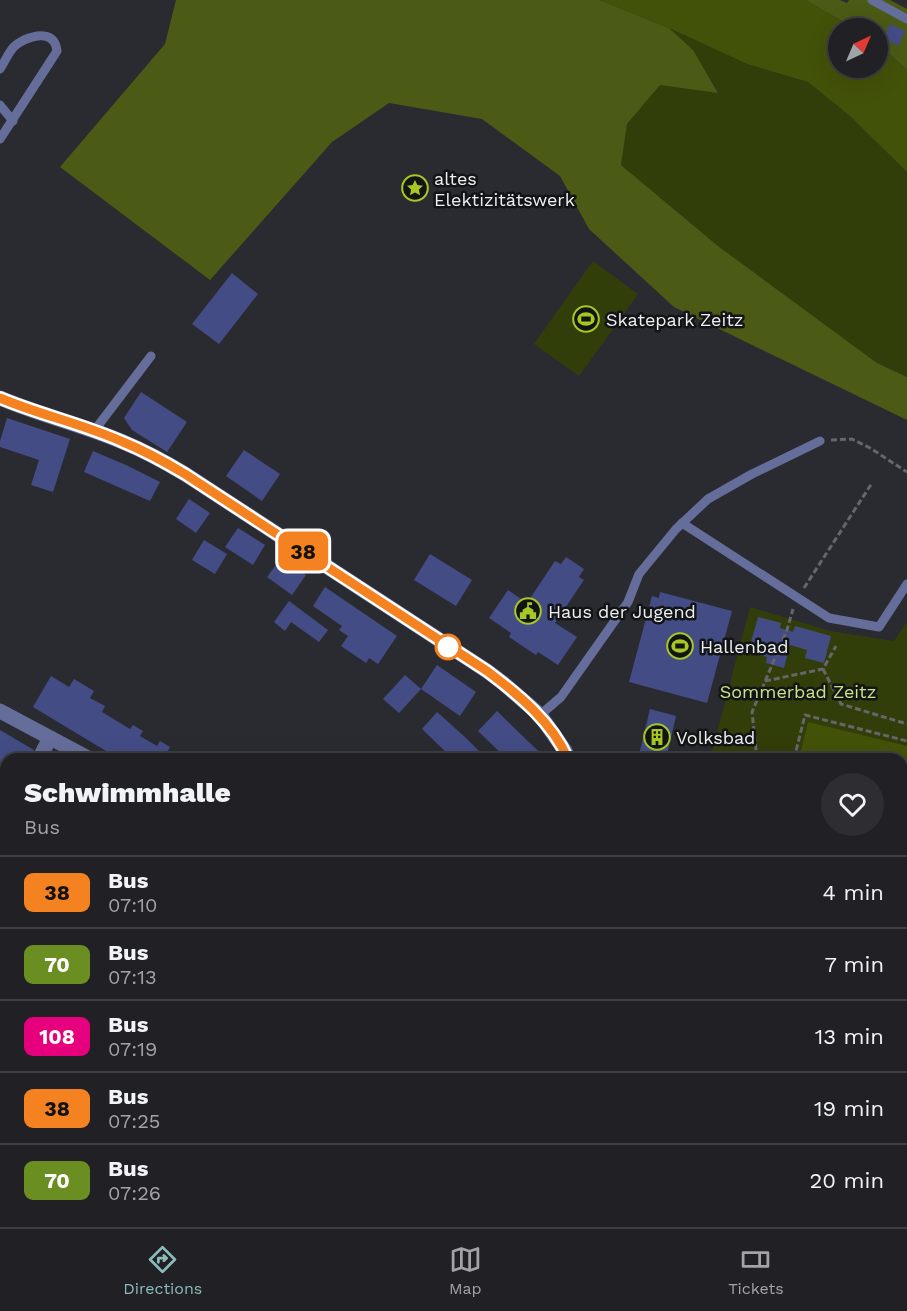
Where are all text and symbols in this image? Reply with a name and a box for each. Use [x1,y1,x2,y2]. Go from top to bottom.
north arrow [828,18,888,78]
map controls [828,18,888,78]
place label: altes Elektizitätswerk [434,168,575,210]
place icon: altes Elektizitätswerk [400,173,430,203]
sports icon: Skatepark Zeitz [571,304,601,334]
place label: Skatepark Zeitz [606,309,743,330]
line badge: 38 [276,532,330,570]
text: 38 [290,539,316,564]
public building icon: Haus der Jugend [513,596,543,626]
place label: Haus der Jugend [548,601,696,622]
sports icon: Hallenbad [665,631,695,661]
unlabelled marker [435,634,461,660]
place label: Hallenbad [700,636,789,657]
park label: Sommerbad Zeitz [720,681,876,702]
building icon: Volksbad [642,722,672,752]
place label: Volksbad [676,727,755,748]
button: heart [821,773,884,836]
text: Schwimmhalle [24,776,231,809]
text: Bus [24,815,60,839]
text: Bus [108,868,148,893]
text: 38 [44,880,70,905]
text: 4 min [823,880,884,905]
text: 07:10 [108,893,157,917]
text: Bus [108,940,148,965]
text: 70 [44,952,70,977]
text: 7 min [824,952,884,977]
text: 07:13 [108,965,157,989]
text: Bus [108,1012,148,1037]
text: 108 [39,1024,75,1049]
text: 13 min [815,1024,884,1049]
text: 07:19 [108,1037,157,1061]
text: Bus [108,1084,148,1109]
text: 38 [44,1096,70,1121]
text: 19 min [814,1096,884,1121]
text: 07:25 [108,1109,160,1133]
text: Bus [108,1156,148,1181]
text: 70 [44,1168,70,1193]
text: 20 min [810,1168,884,1193]
text: 07:26 [108,1181,161,1205]
tab: Directions [123,1243,202,1298]
tab: Map [449,1243,482,1298]
tab: Tickets [728,1243,784,1298]

